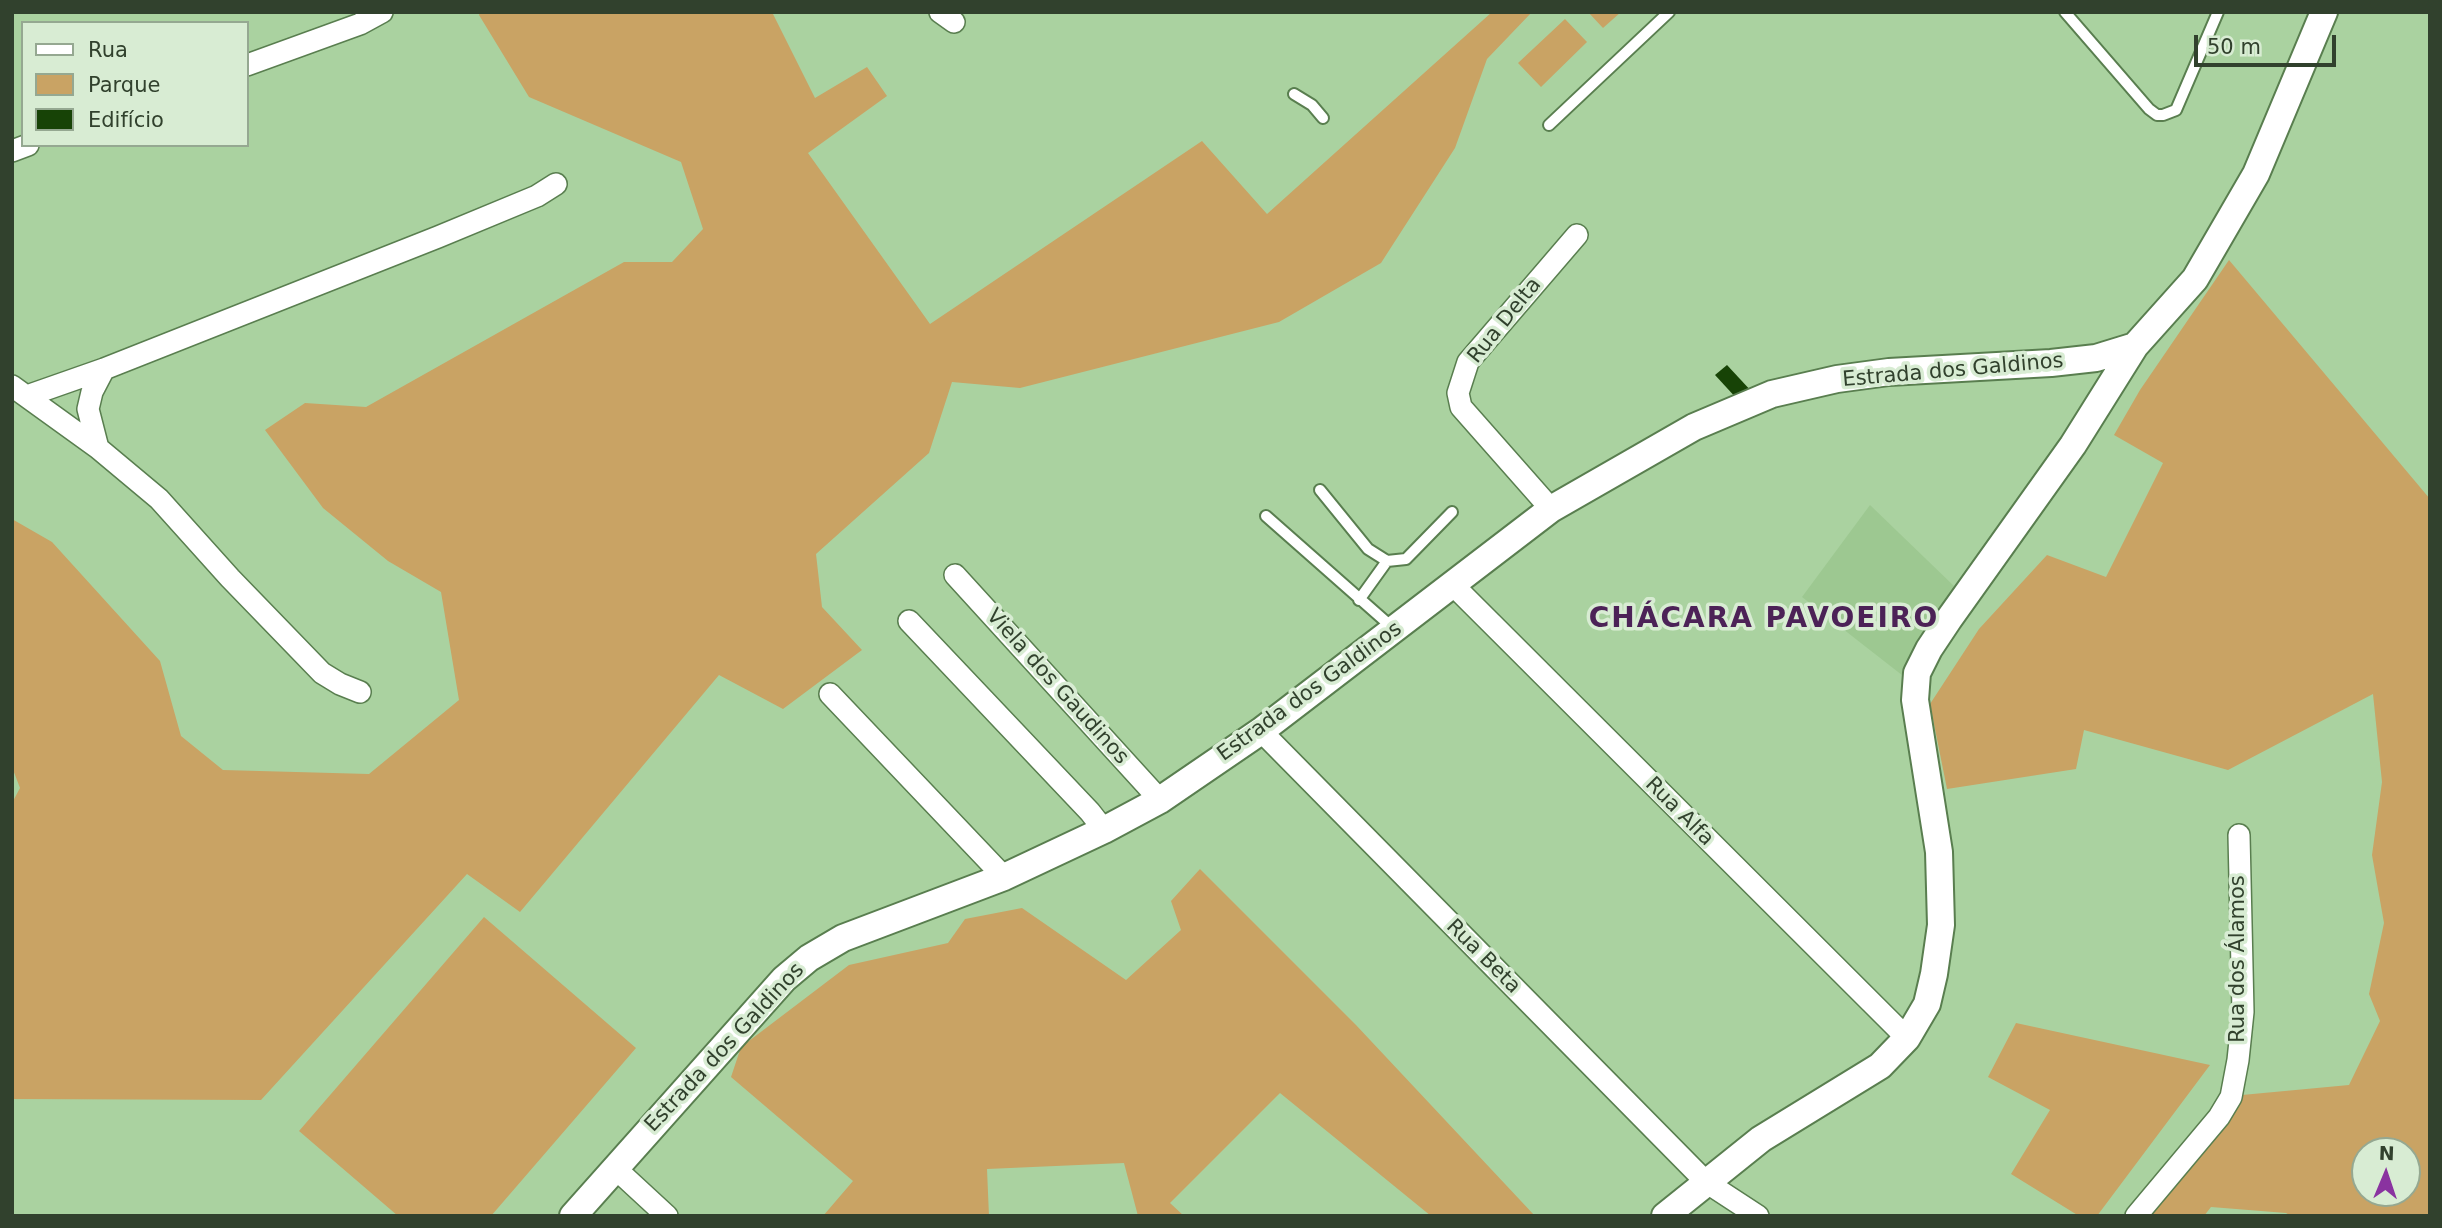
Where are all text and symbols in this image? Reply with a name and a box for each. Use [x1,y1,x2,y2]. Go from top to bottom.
legend [21,21,248,147]
scale bar [2197,21,2339,65]
text: 50 m [2207,35,2261,59]
text: Rua [88,38,128,62]
text: Parque [88,73,160,97]
text: Edifício [88,108,164,132]
street label: Rua Delta [1463,273,1547,369]
street label: Estrada dos Galdinos [1841,349,2065,393]
district label: CHÁCARA PAVOEIRO [1591,603,1937,637]
street label: Viela dos Gaudinos [981,604,1133,770]
street label: Estrada dos Galdinos [1213,617,1407,767]
street label: Rua Alfa [1639,772,1719,852]
street label: Rua dos Álamos [2226,875,2252,1043]
street label: Rua Beta [1441,915,1525,999]
street label: Estrada dos Galdinos [640,958,810,1138]
north arrow [2351,1137,2421,1207]
text: N [2378,1142,2395,1164]

